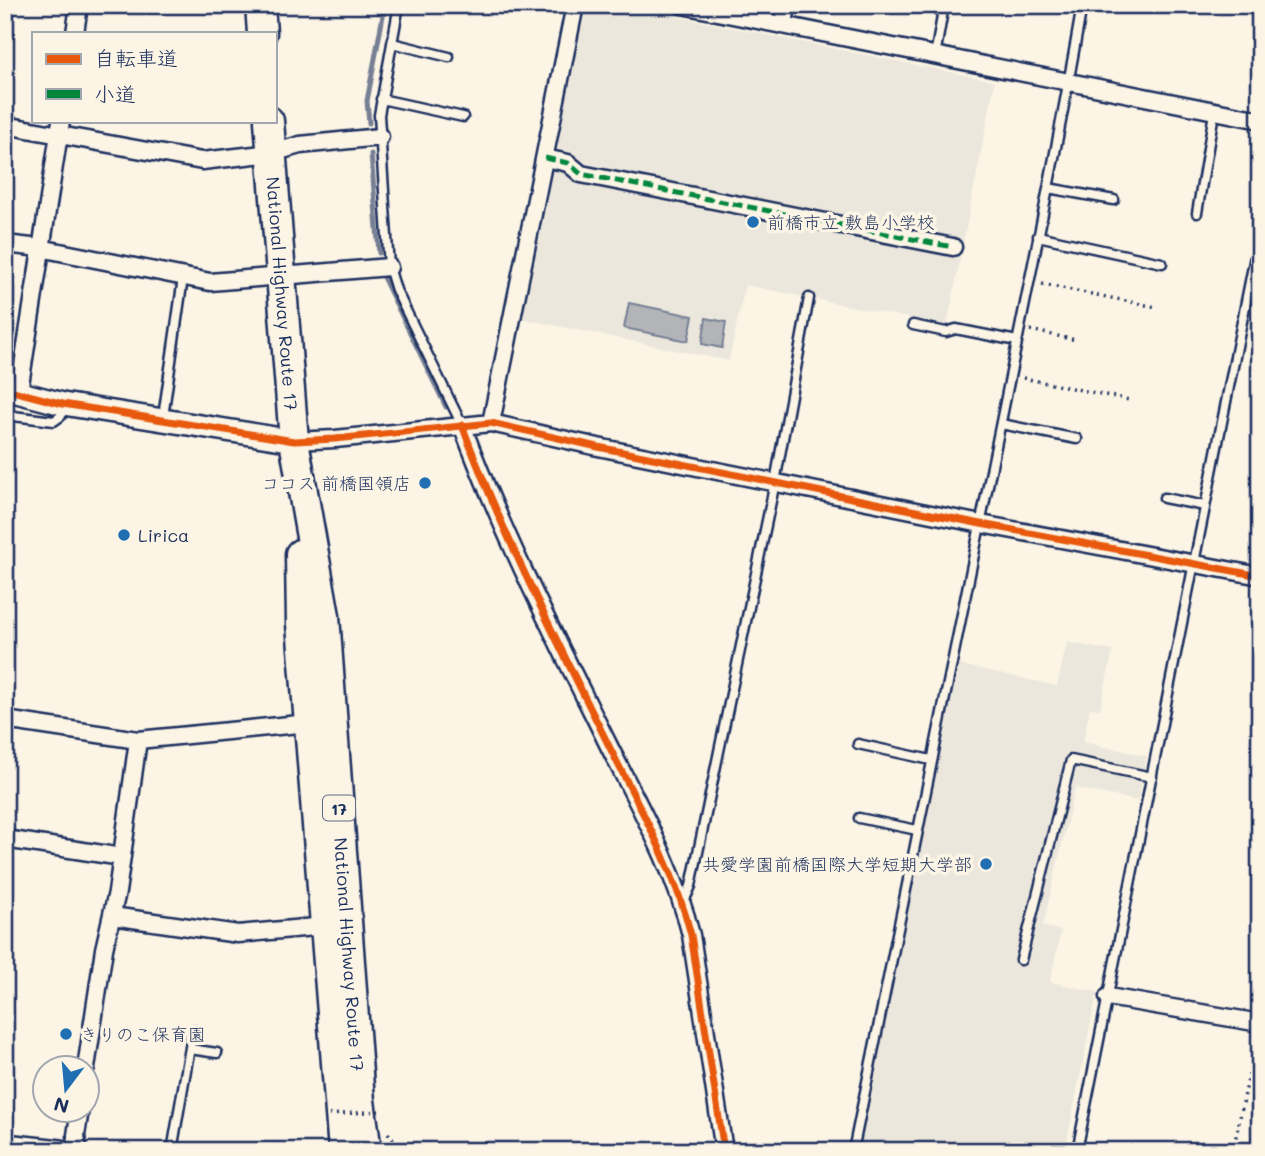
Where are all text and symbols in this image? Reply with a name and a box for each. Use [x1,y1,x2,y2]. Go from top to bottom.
legend [32,32,276,122]
text: 自転車道 [94,44,178,71]
text: 小道 [94,80,136,107]
street label: National Highway Route 17 [261,176,304,411]
place label: 前橋市立 敷島小学校 [767,210,935,234]
marker: 前橋市立 敷島小学校 [745,214,761,230]
place label: ココス 前橋国領店 [261,471,411,495]
marker: ココス 前橋国領店 [417,475,433,491]
place label: Lirica [138,523,189,547]
marker: Lirica [116,527,132,543]
road number: 17 [323,796,355,820]
street label: National Highway Route 17 [329,837,370,1072]
place label: 共愛学園前橋国際大学短期大学部 [702,852,972,876]
marker: 共愛学園前橋国際大学短期大学部 [978,856,994,872]
place label: きりのこ保育園 [80,1022,206,1046]
marker: きりのこ保育園 [58,1026,74,1042]
north arrow [32,1054,102,1124]
text: N [51,1092,72,1120]

